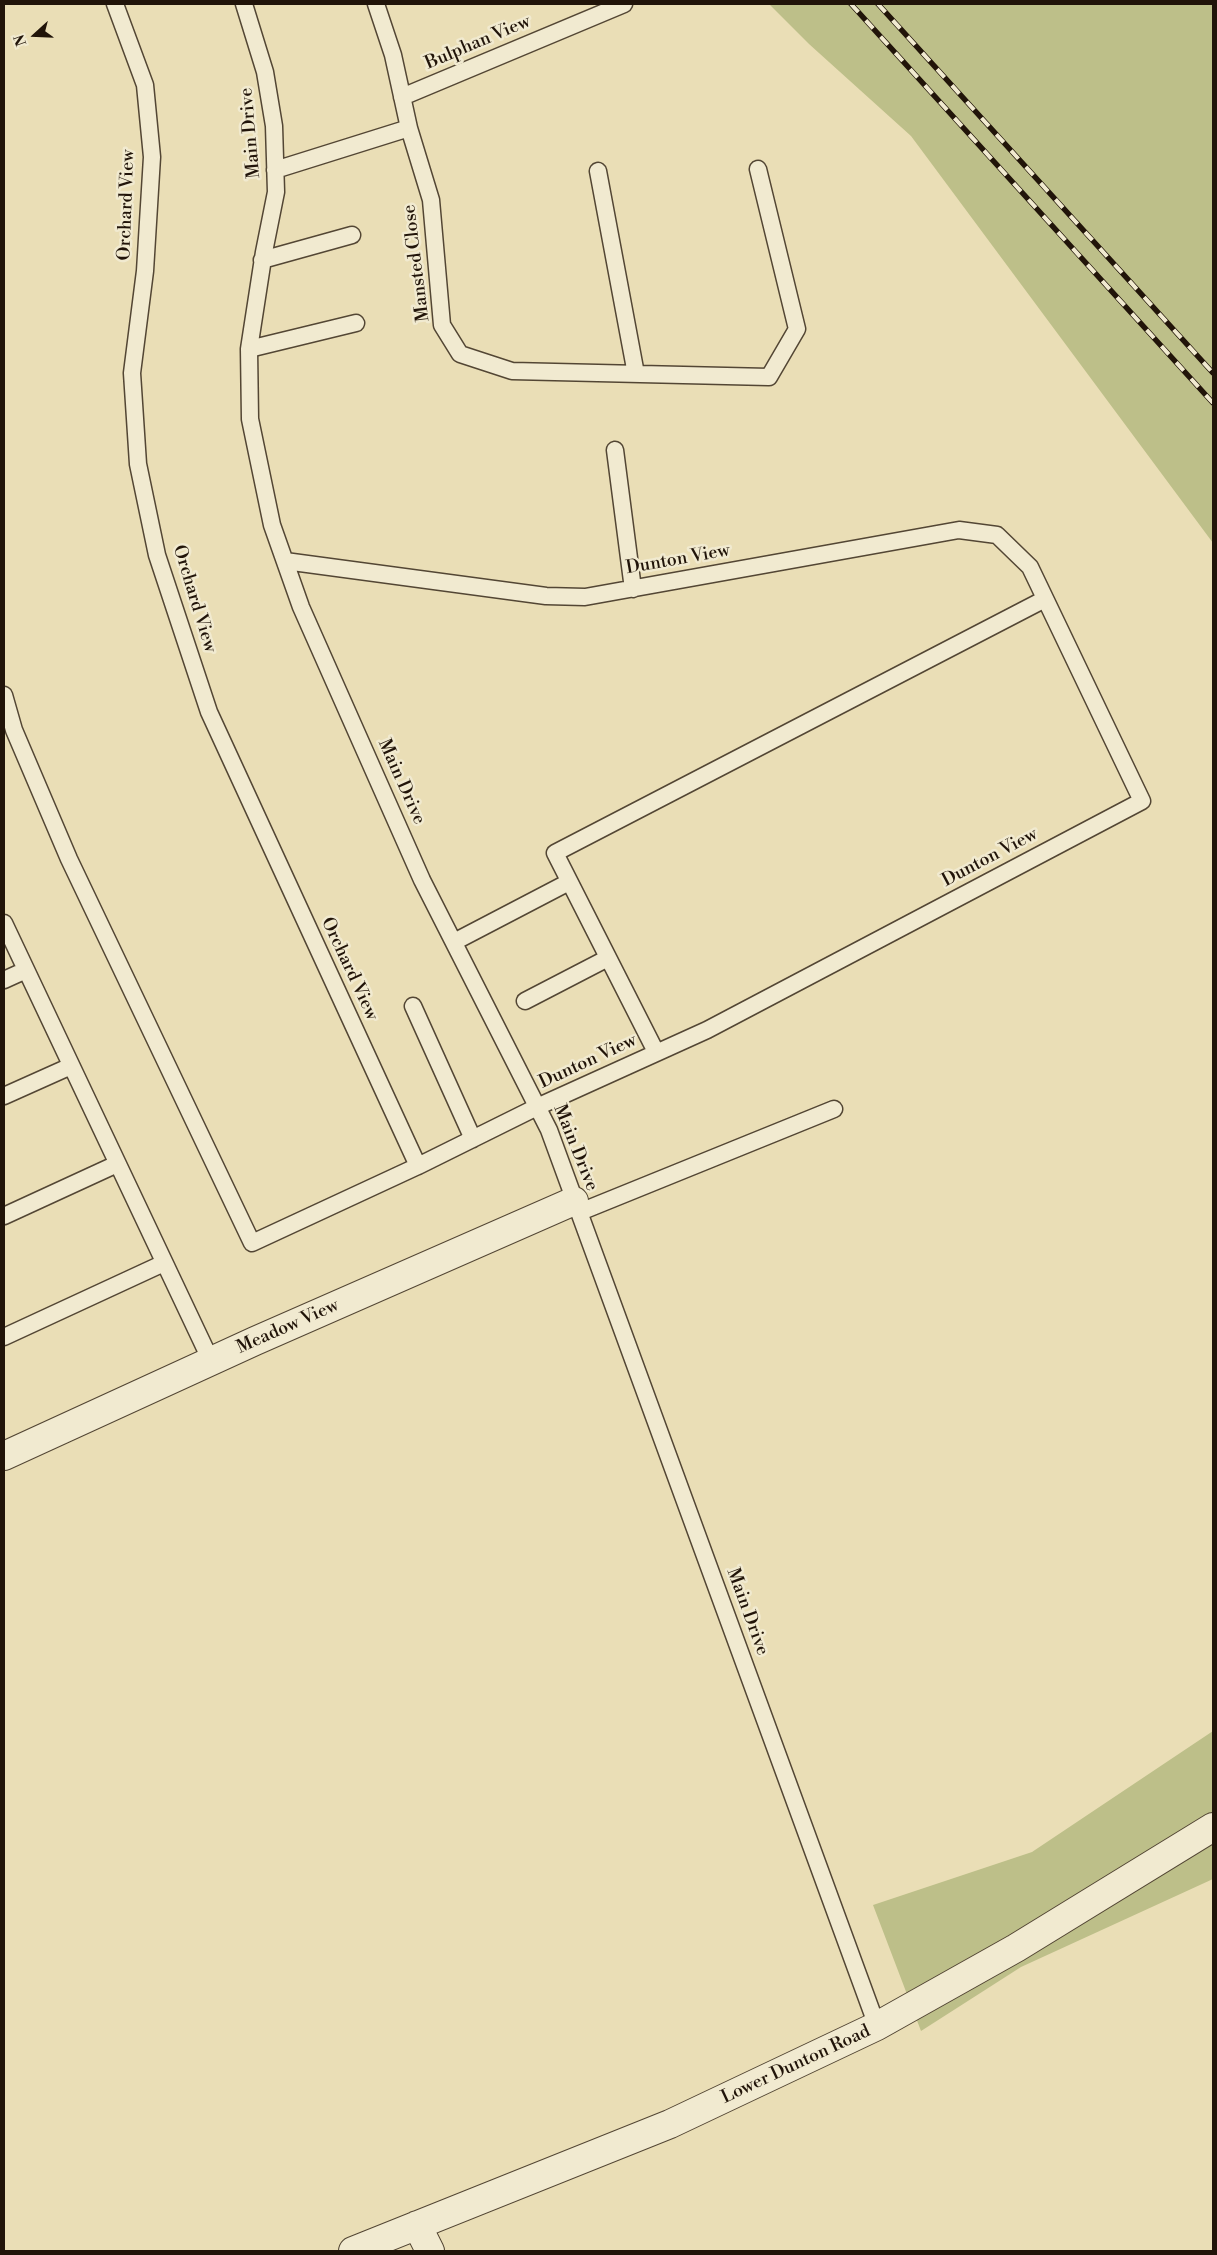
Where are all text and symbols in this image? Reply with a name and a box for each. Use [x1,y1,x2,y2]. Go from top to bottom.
north arrow [10,10,60,60]
street label: Bulphan View [422,11,534,75]
text: N [11,32,31,48]
street label: Main Drive [236,87,266,179]
street label: Orchard View [114,149,140,261]
street label: Mansted Close [399,203,435,323]
street label: Dunton View [624,540,732,580]
street label: Orchard View [167,543,221,655]
street label: Main Drive [373,736,429,828]
street label: Dunton View [939,824,1041,892]
street label: Orchard View [316,914,382,1024]
street label: Dunton View [536,1030,640,1094]
street label: Main Drive [548,1102,602,1194]
street label: Meadow View [234,1295,342,1359]
street label: Main Drive [721,1565,773,1659]
street label: Lower Dunton Road [718,2021,874,2109]

